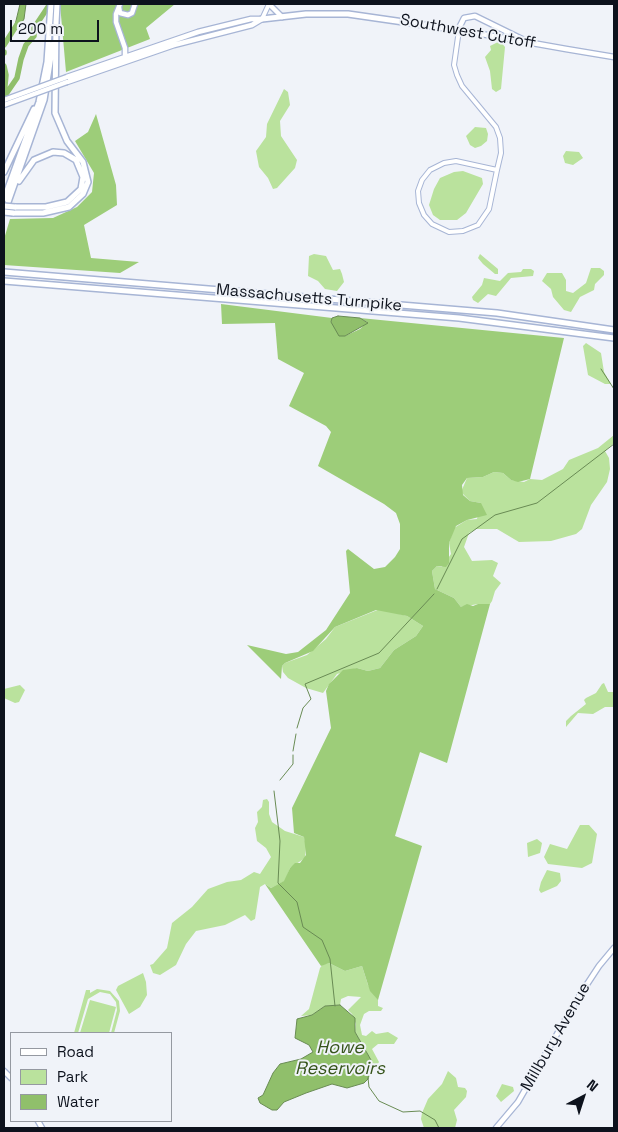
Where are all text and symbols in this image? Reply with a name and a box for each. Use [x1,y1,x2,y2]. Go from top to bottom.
scale bar [12,10,101,42]
street label: Southwest Cutoff [399,11,537,53]
text: 200 m [18,19,63,38]
street label: Massachusetts Turnpike [215,280,403,316]
street label: Millbury Avenue [517,979,595,1095]
legend [10,1032,172,1122]
water label: Howe Reservoirs [295,1037,385,1080]
text: Road [57,1042,94,1061]
text: Park [57,1067,88,1086]
north arrow [558,1072,608,1122]
text: N [583,1076,602,1095]
text: Water [57,1092,99,1111]

